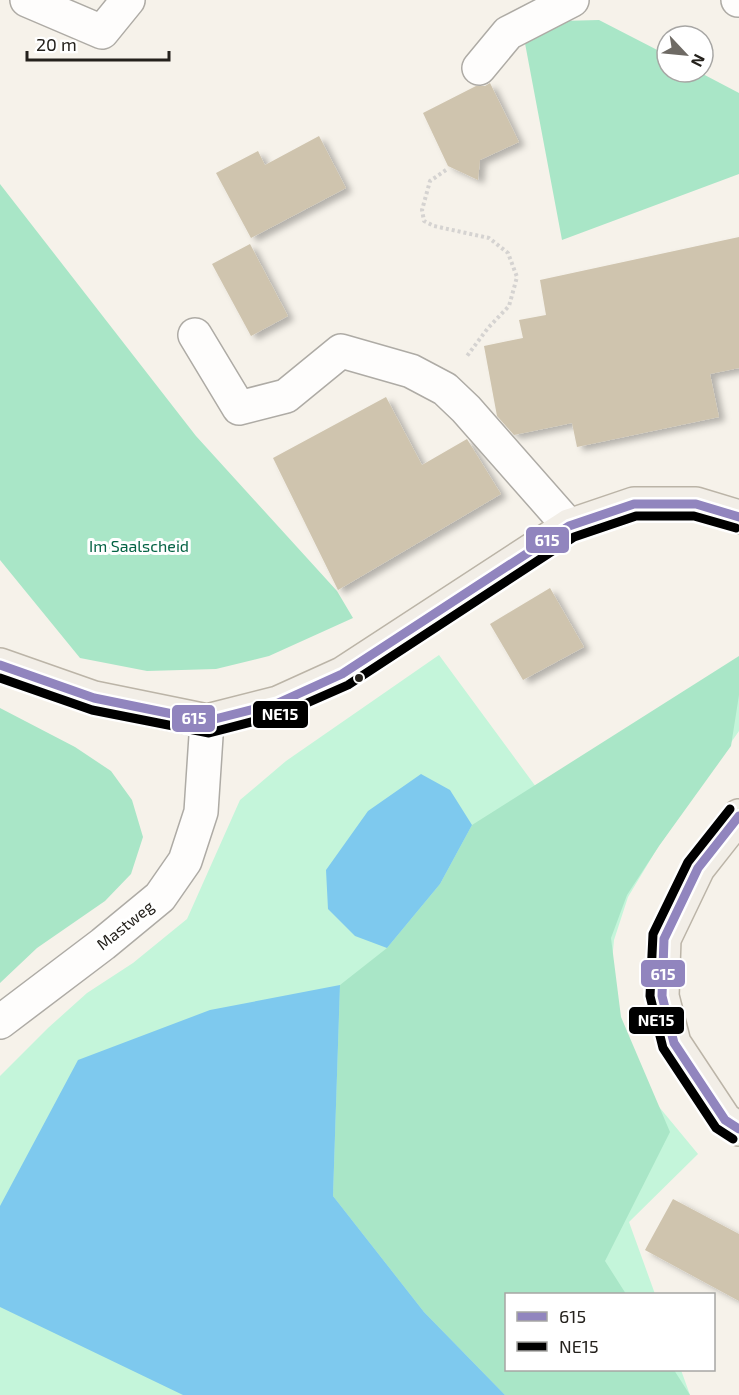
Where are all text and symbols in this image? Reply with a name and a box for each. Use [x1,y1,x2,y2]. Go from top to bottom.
scale bar [27,24,170,62]
north arrow [655,24,715,84]
text: 20 m [36,33,77,55]
text: N [688,51,710,70]
line badge: 615 [525,526,570,554]
text: 615 [534,530,560,549]
park label: Im Saalscheid [89,536,189,555]
unlabelled marker [353,672,365,684]
line badge: NE15 [252,700,309,729]
line badge: 615 [171,704,216,733]
text: NE15 [262,704,298,723]
text: 615 [181,708,207,727]
street label: Mastweg [92,896,157,953]
line badge: 615 [640,959,686,988]
text: 615 [650,964,676,983]
line badge: NE15 [628,1006,685,1035]
text: NE15 [638,1010,674,1029]
legend [505,1293,715,1371]
text: 615 [559,1305,586,1327]
text: NE15 [559,1335,599,1357]

